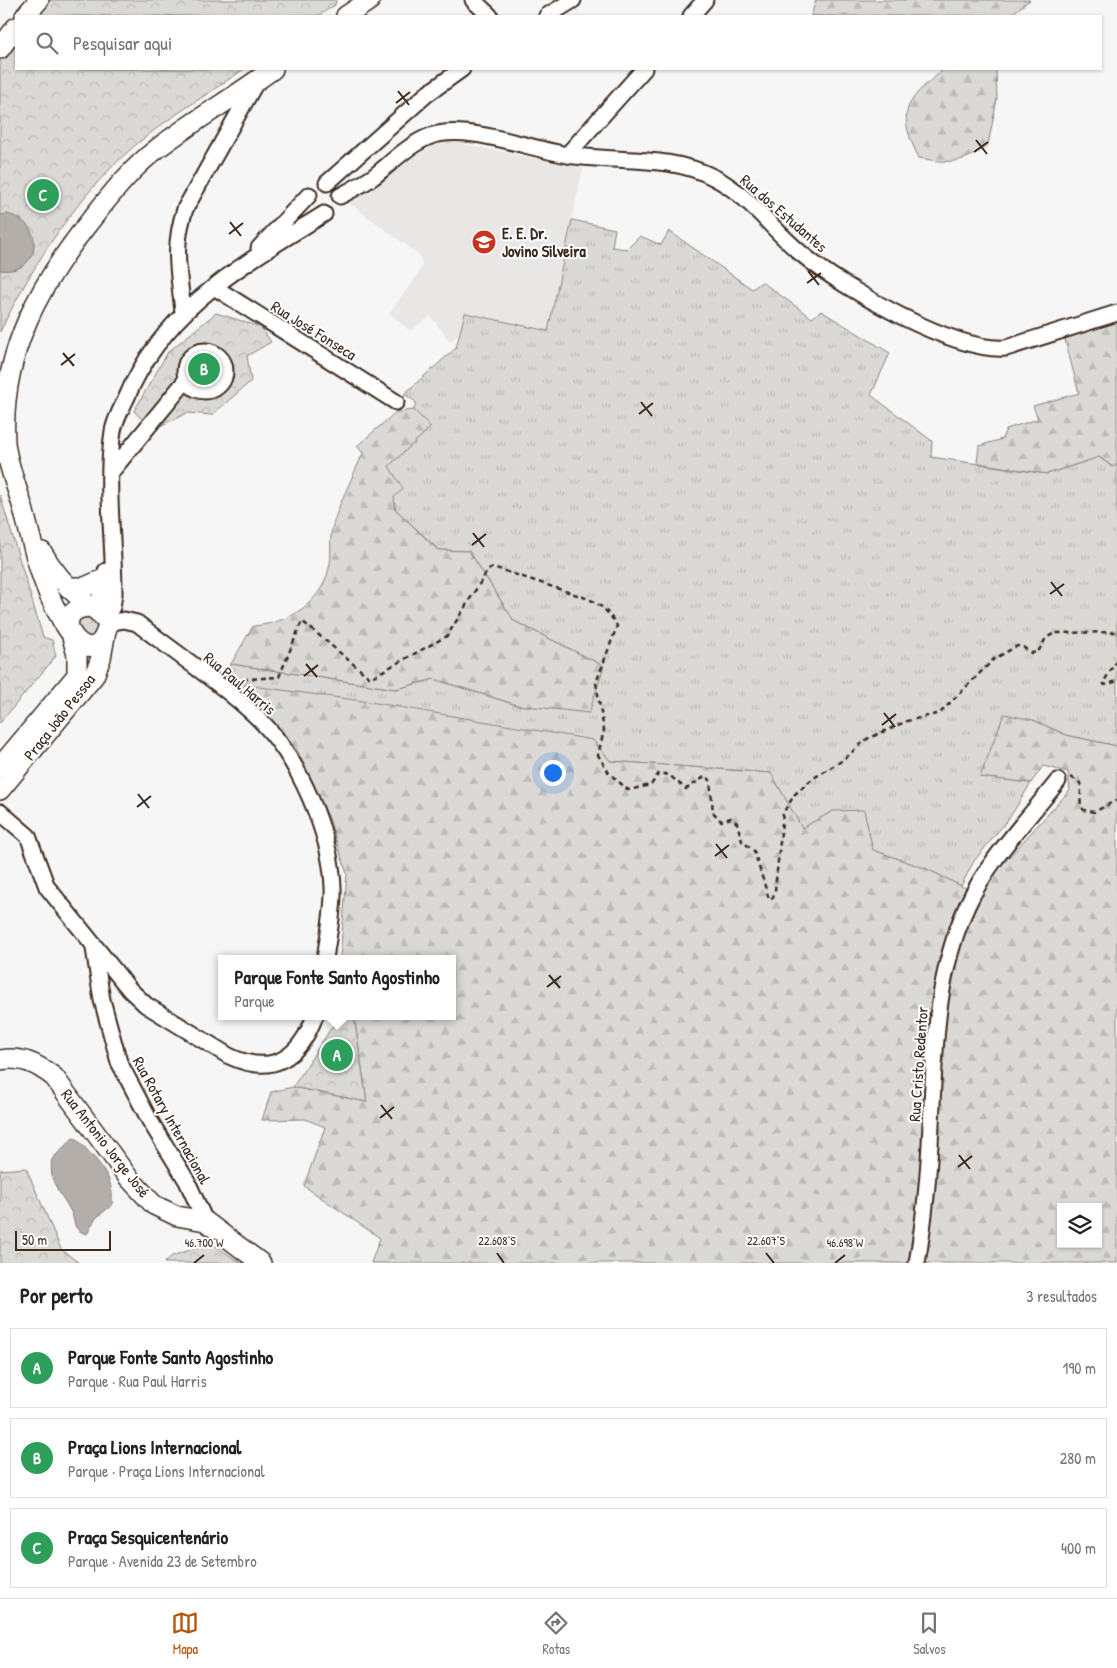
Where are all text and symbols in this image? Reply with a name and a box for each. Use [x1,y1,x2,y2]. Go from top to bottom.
search box [15,15,1102,70]
icon: search [33,29,61,57]
text: Pesquisar aqui [73,30,172,56]
street label: Rua dos Estudantes [736,169,832,257]
pin: C [27,176,59,214]
place label: E. E. Dr. Jovino Silveira [502,222,586,262]
school or university icon: E. E. Dr. Jovino Silveira [471,229,497,255]
street label: Rua José Fonseca [267,295,361,365]
pin: B [188,350,220,388]
street label: Rua Paul Harris [199,646,281,720]
street label: Praça João Pessoa [18,669,100,765]
your location [540,760,566,786]
popup [218,955,456,1020]
text: Parque Fonte Santo Agostinho [234,964,440,990]
text: Parque [234,990,275,1012]
street label: Rua Cristo Redentor [903,1006,933,1122]
pin: A [321,1036,353,1074]
street label: Rua Rotary Internacional [128,1052,216,1188]
street label: Rua Antonio Jorge José [57,1084,156,1202]
map controls [1057,1203,1102,1248]
button: layers [1057,1203,1102,1248]
scale bar [15,1228,111,1251]
text: 50 m [22,1230,47,1249]
text: 22.608°S [478,1232,516,1249]
text: 22.607°S [747,1232,786,1249]
text: 46.700°W [185,1234,224,1251]
text: 46.698°W [827,1234,864,1251]
text: Por perto [20,1281,93,1310]
text: 3 resultados [1026,1285,1097,1307]
text: Parque Fonte Santo Agostinho [68,1344,273,1370]
text: A [33,1357,41,1379]
text: 190 m [1063,1357,1096,1379]
text: Parque · Rua Paul Harris [68,1370,207,1392]
text: Praça Lions Internacional [68,1434,241,1460]
text: B [33,1447,41,1469]
text: 280 m [1060,1447,1096,1469]
text: Parque · Praça Lions Internacional [68,1460,265,1482]
text: Praça Sesquicentenário [68,1524,228,1550]
text: C [33,1537,41,1559]
text: 400 m [1061,1537,1096,1559]
text: Parque · Avenida 23 de Setembro [68,1550,257,1572]
tab: Mapa [171,1609,199,1658]
tab: Rotas [542,1609,570,1658]
tab: Salvos [913,1609,946,1658]

